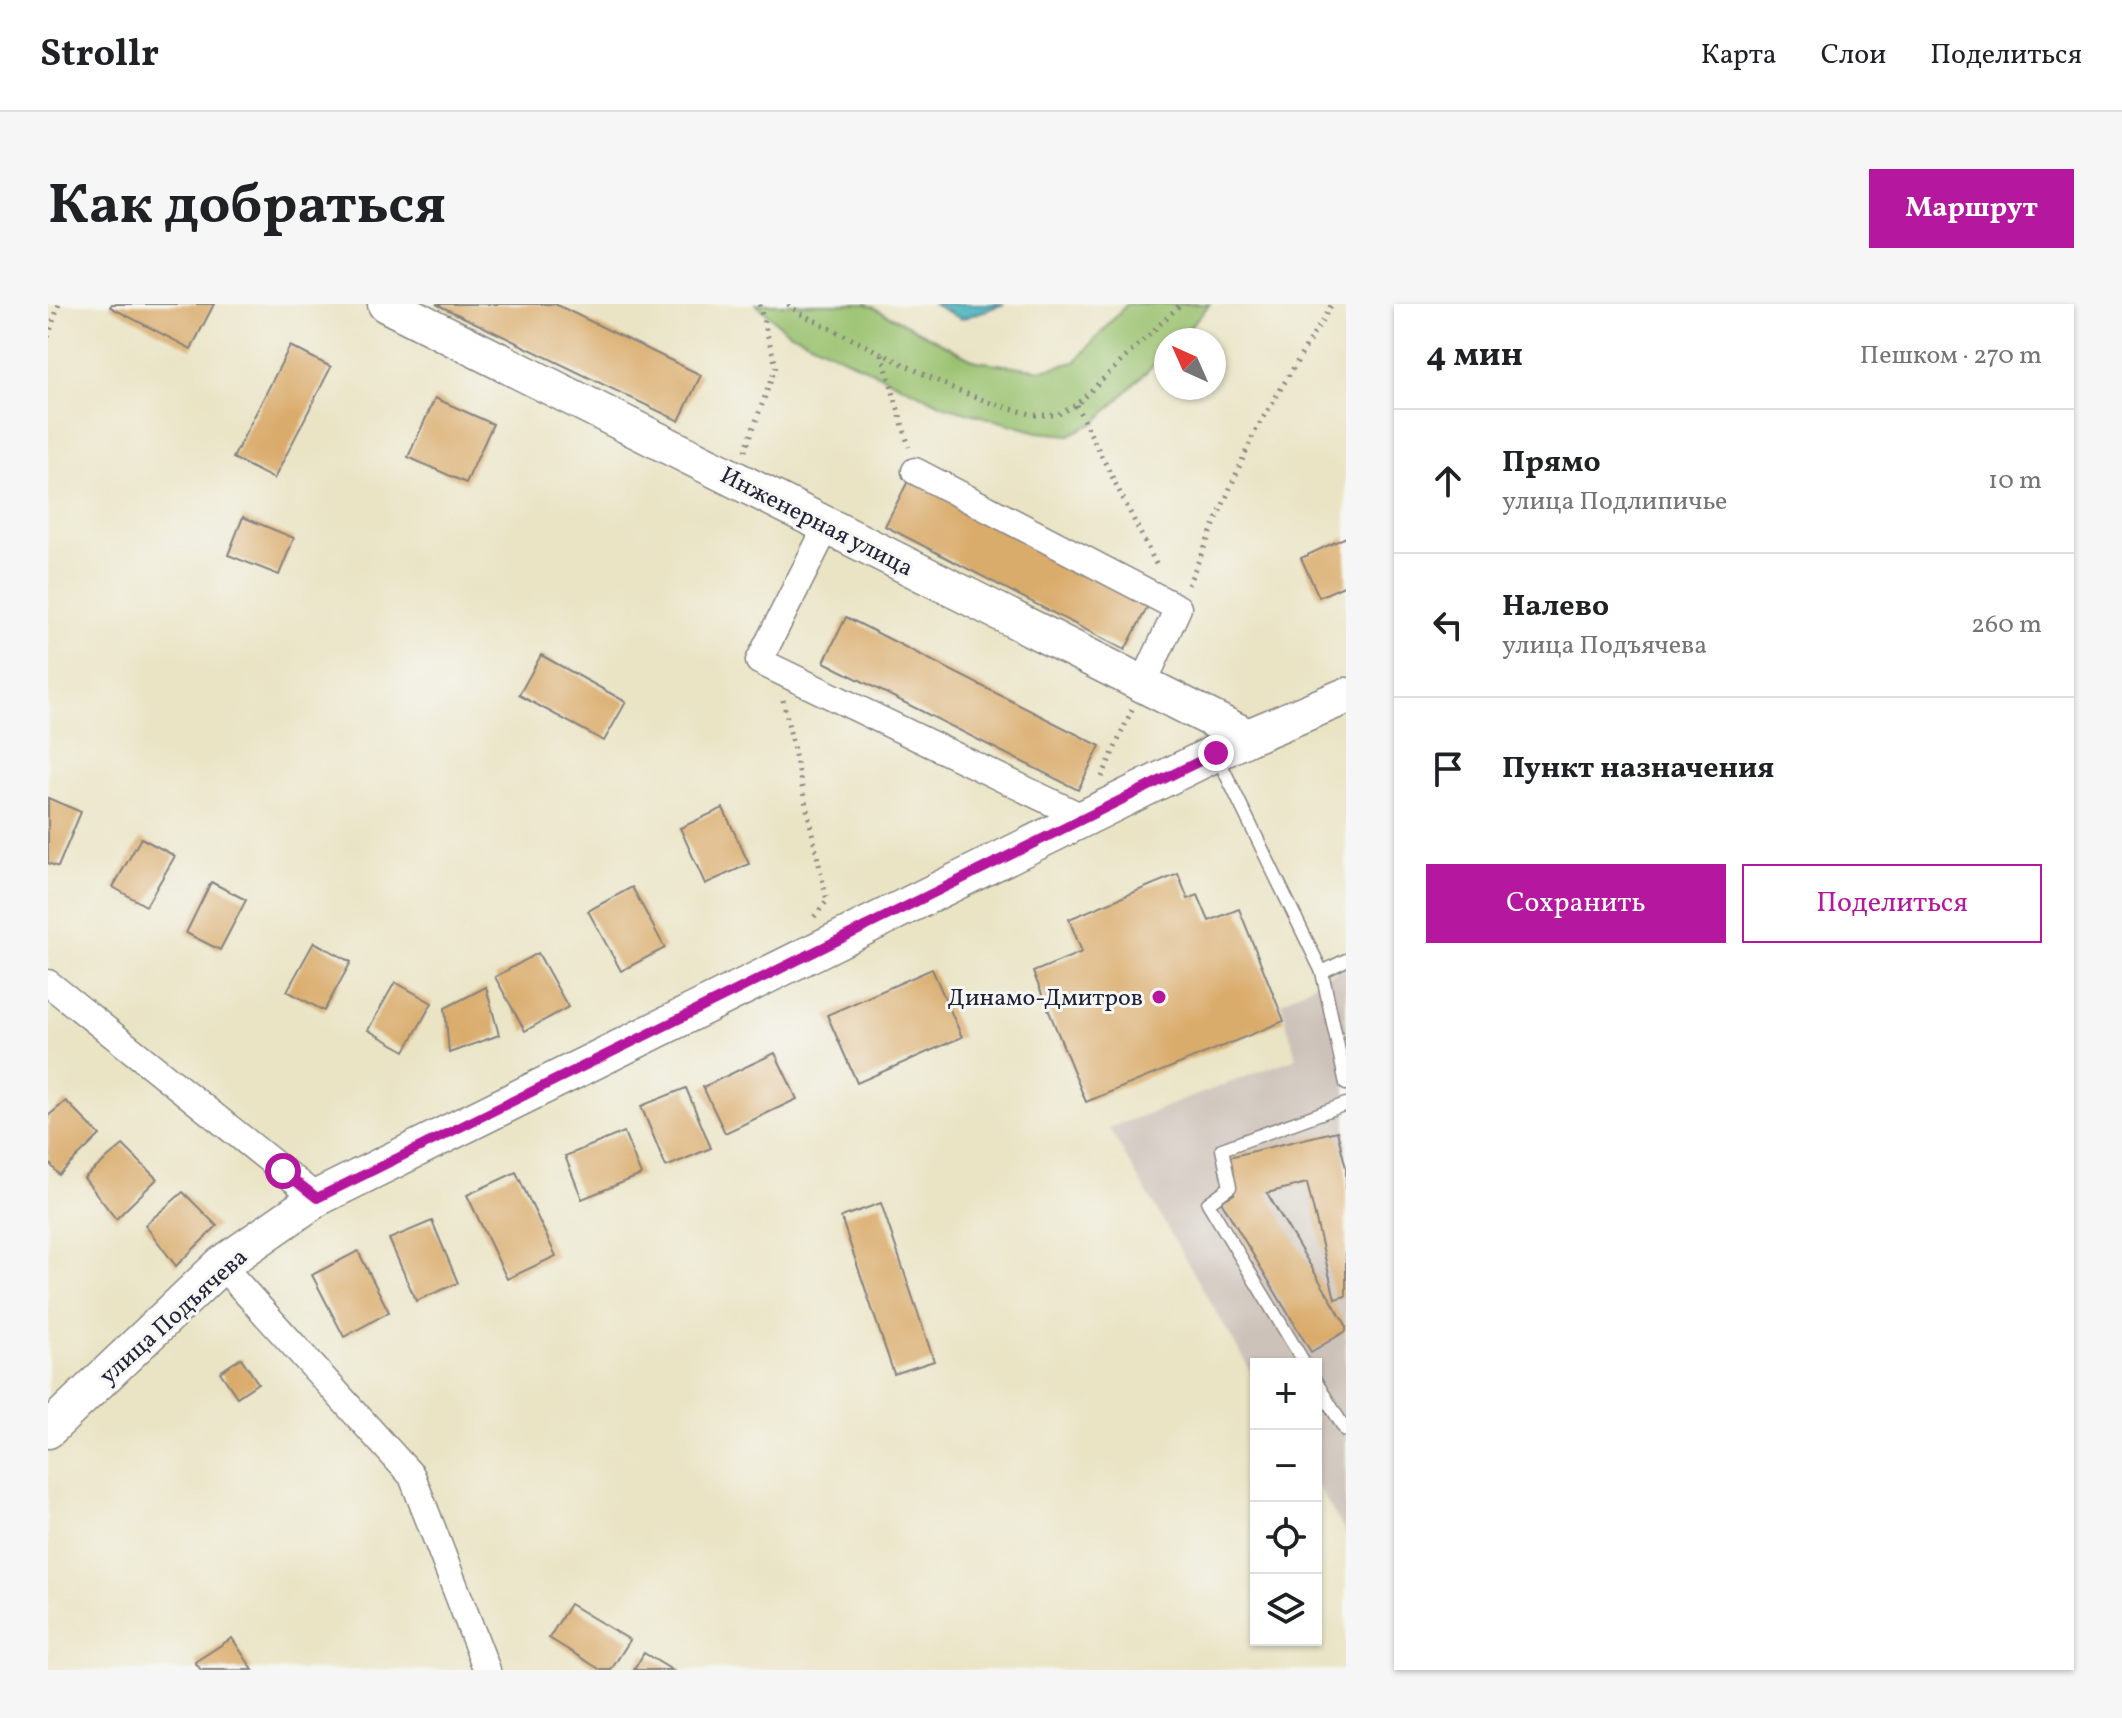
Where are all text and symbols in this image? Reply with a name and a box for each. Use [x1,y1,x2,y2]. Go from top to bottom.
text: Strollr [40,29,159,82]
text: Карта [1701,36,1777,75]
text: Слои [1821,36,1886,75]
text: Поделиться [1930,36,2082,75]
text: Как добраться [48,169,446,247]
button: Маршрут [1869,169,2074,248]
north arrow [1154,328,1226,400]
text: 4 мин [1426,333,1523,380]
text: Пешком · 270 m [1860,338,2042,374]
text: Прямо [1502,442,1601,484]
street label: Инженерная улица [714,459,918,586]
icon: ahead [1426,459,1470,503]
text: 10 m [1988,463,2042,499]
text: улица Подлипичье [1502,484,1727,520]
text: Налево [1502,586,1609,628]
icon: left [1426,603,1470,647]
text: 260 m [1971,607,2042,643]
text: улица Подъячева [1502,628,1707,664]
route end [1198,735,1234,771]
icon: arrive [1426,747,1470,791]
text: Пункт назначения [1502,748,1774,790]
button: Сохранить [1426,864,1726,943]
button: Поделиться [1742,864,2042,943]
place label: Динамо-Дмитров [948,982,1143,1016]
marker: Динамо-Дмитров [1150,988,1168,1006]
route start [265,1153,301,1189]
street label: улица Подъячева [93,1241,256,1393]
map controls [1250,1358,1322,1646]
button: + [1250,1358,1322,1430]
button: − [1250,1430,1322,1502]
button: locate [1250,1502,1322,1574]
button: layers [1250,1574,1322,1646]

